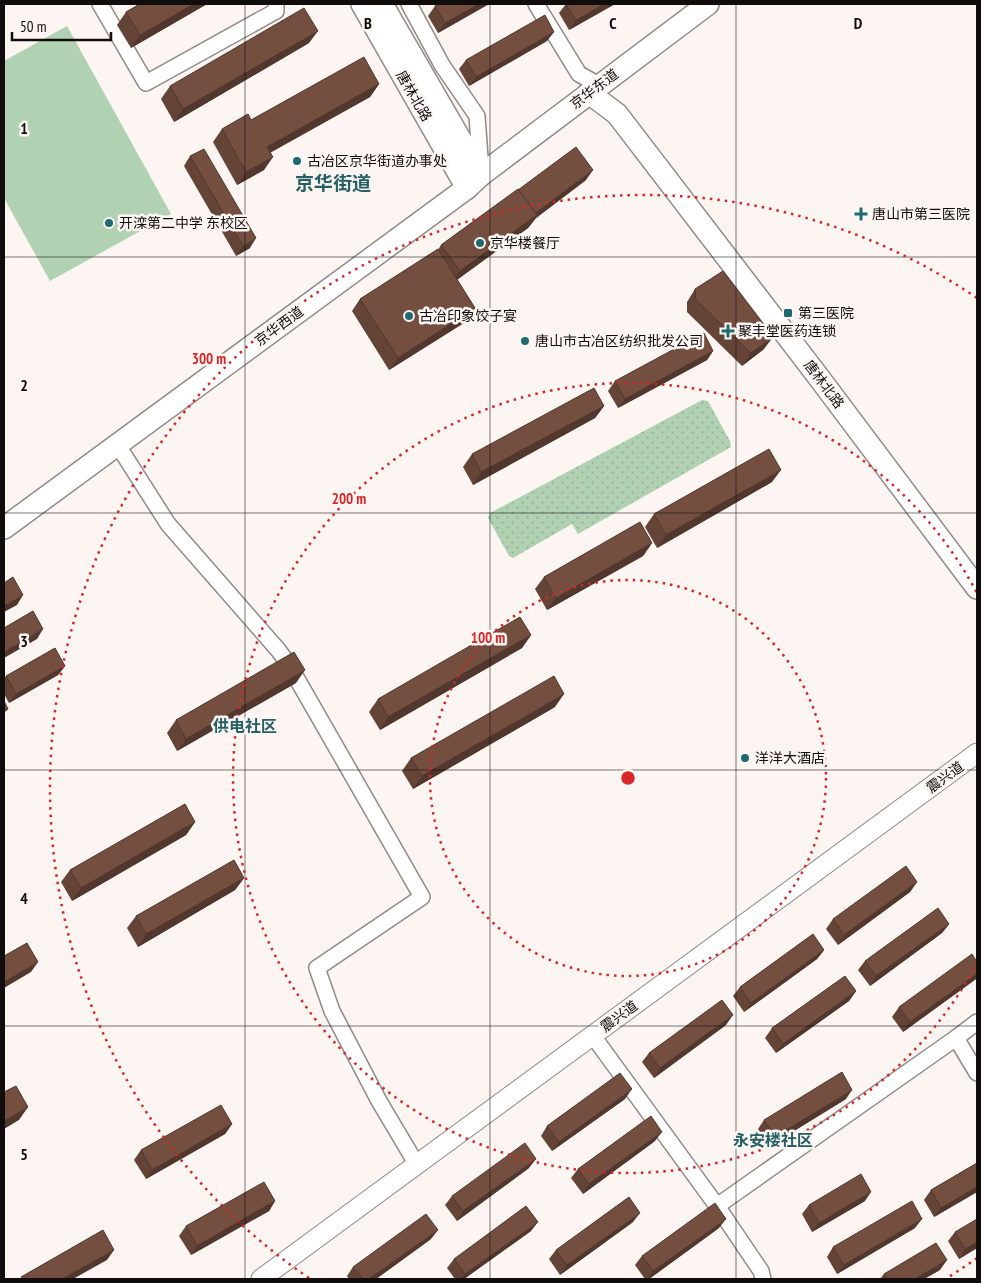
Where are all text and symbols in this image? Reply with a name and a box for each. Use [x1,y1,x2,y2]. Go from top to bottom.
scale bar [12,10,111,42]
text: B [364,13,372,33]
text: C [609,13,617,33]
text: D [854,13,863,33]
text: 50 m [20,17,46,36]
street label: 京华东道 [566,65,622,113]
street label: 唐林北路 [392,67,436,125]
text: 1 [20,118,28,138]
place label: 古冶区京华街道办事处 [307,152,447,170]
marker: 古冶区京华街道办事处 [291,155,303,167]
district label: 京华街道 [295,171,371,195]
place label: 唐山市第三医院 [872,205,970,223]
marker: 唐山市第三医院 [854,207,868,221]
place label: 开滦第二中学 东校区 [119,214,248,232]
marker: 开滦第二中学 东校区 [103,217,115,229]
place label: 京华楼餐厅 [490,234,560,252]
marker: 京华楼餐厅 [474,237,486,249]
street label: 京华西道 [251,302,307,350]
place label: 第三医院 [798,304,854,322]
place label: 古冶印象饺子宴 [419,307,517,325]
marker: 第三医院 [782,307,794,319]
marker: 古冶印象饺子宴 [403,310,415,322]
place label: 聚丰堂医药连锁 [738,322,836,340]
marker: 聚丰堂医药连锁 [722,325,734,337]
place label: 唐山市古冶区纺织批发公司 [535,332,703,350]
marker: 唐山市古冶区纺织批发公司 [519,335,531,347]
text: 300 m [192,349,226,368]
street label: 唐林北路 [800,356,848,412]
text: 2 [20,375,28,395]
text: 200 m [332,489,366,508]
text: 100 m [471,628,505,647]
text: 3 [20,631,28,651]
district label: 供电社区 [213,716,277,736]
place label: 洋洋大酒店 [755,749,825,767]
marker: 洋洋大酒店 [739,752,751,764]
street label: 震兴道 [923,757,967,797]
centre of rings [619,769,637,787]
text: 4 [20,888,28,908]
street label: 震兴道 [597,996,641,1036]
district label: 永安楼社区 [733,1130,813,1150]
text: 5 [20,1144,28,1164]

